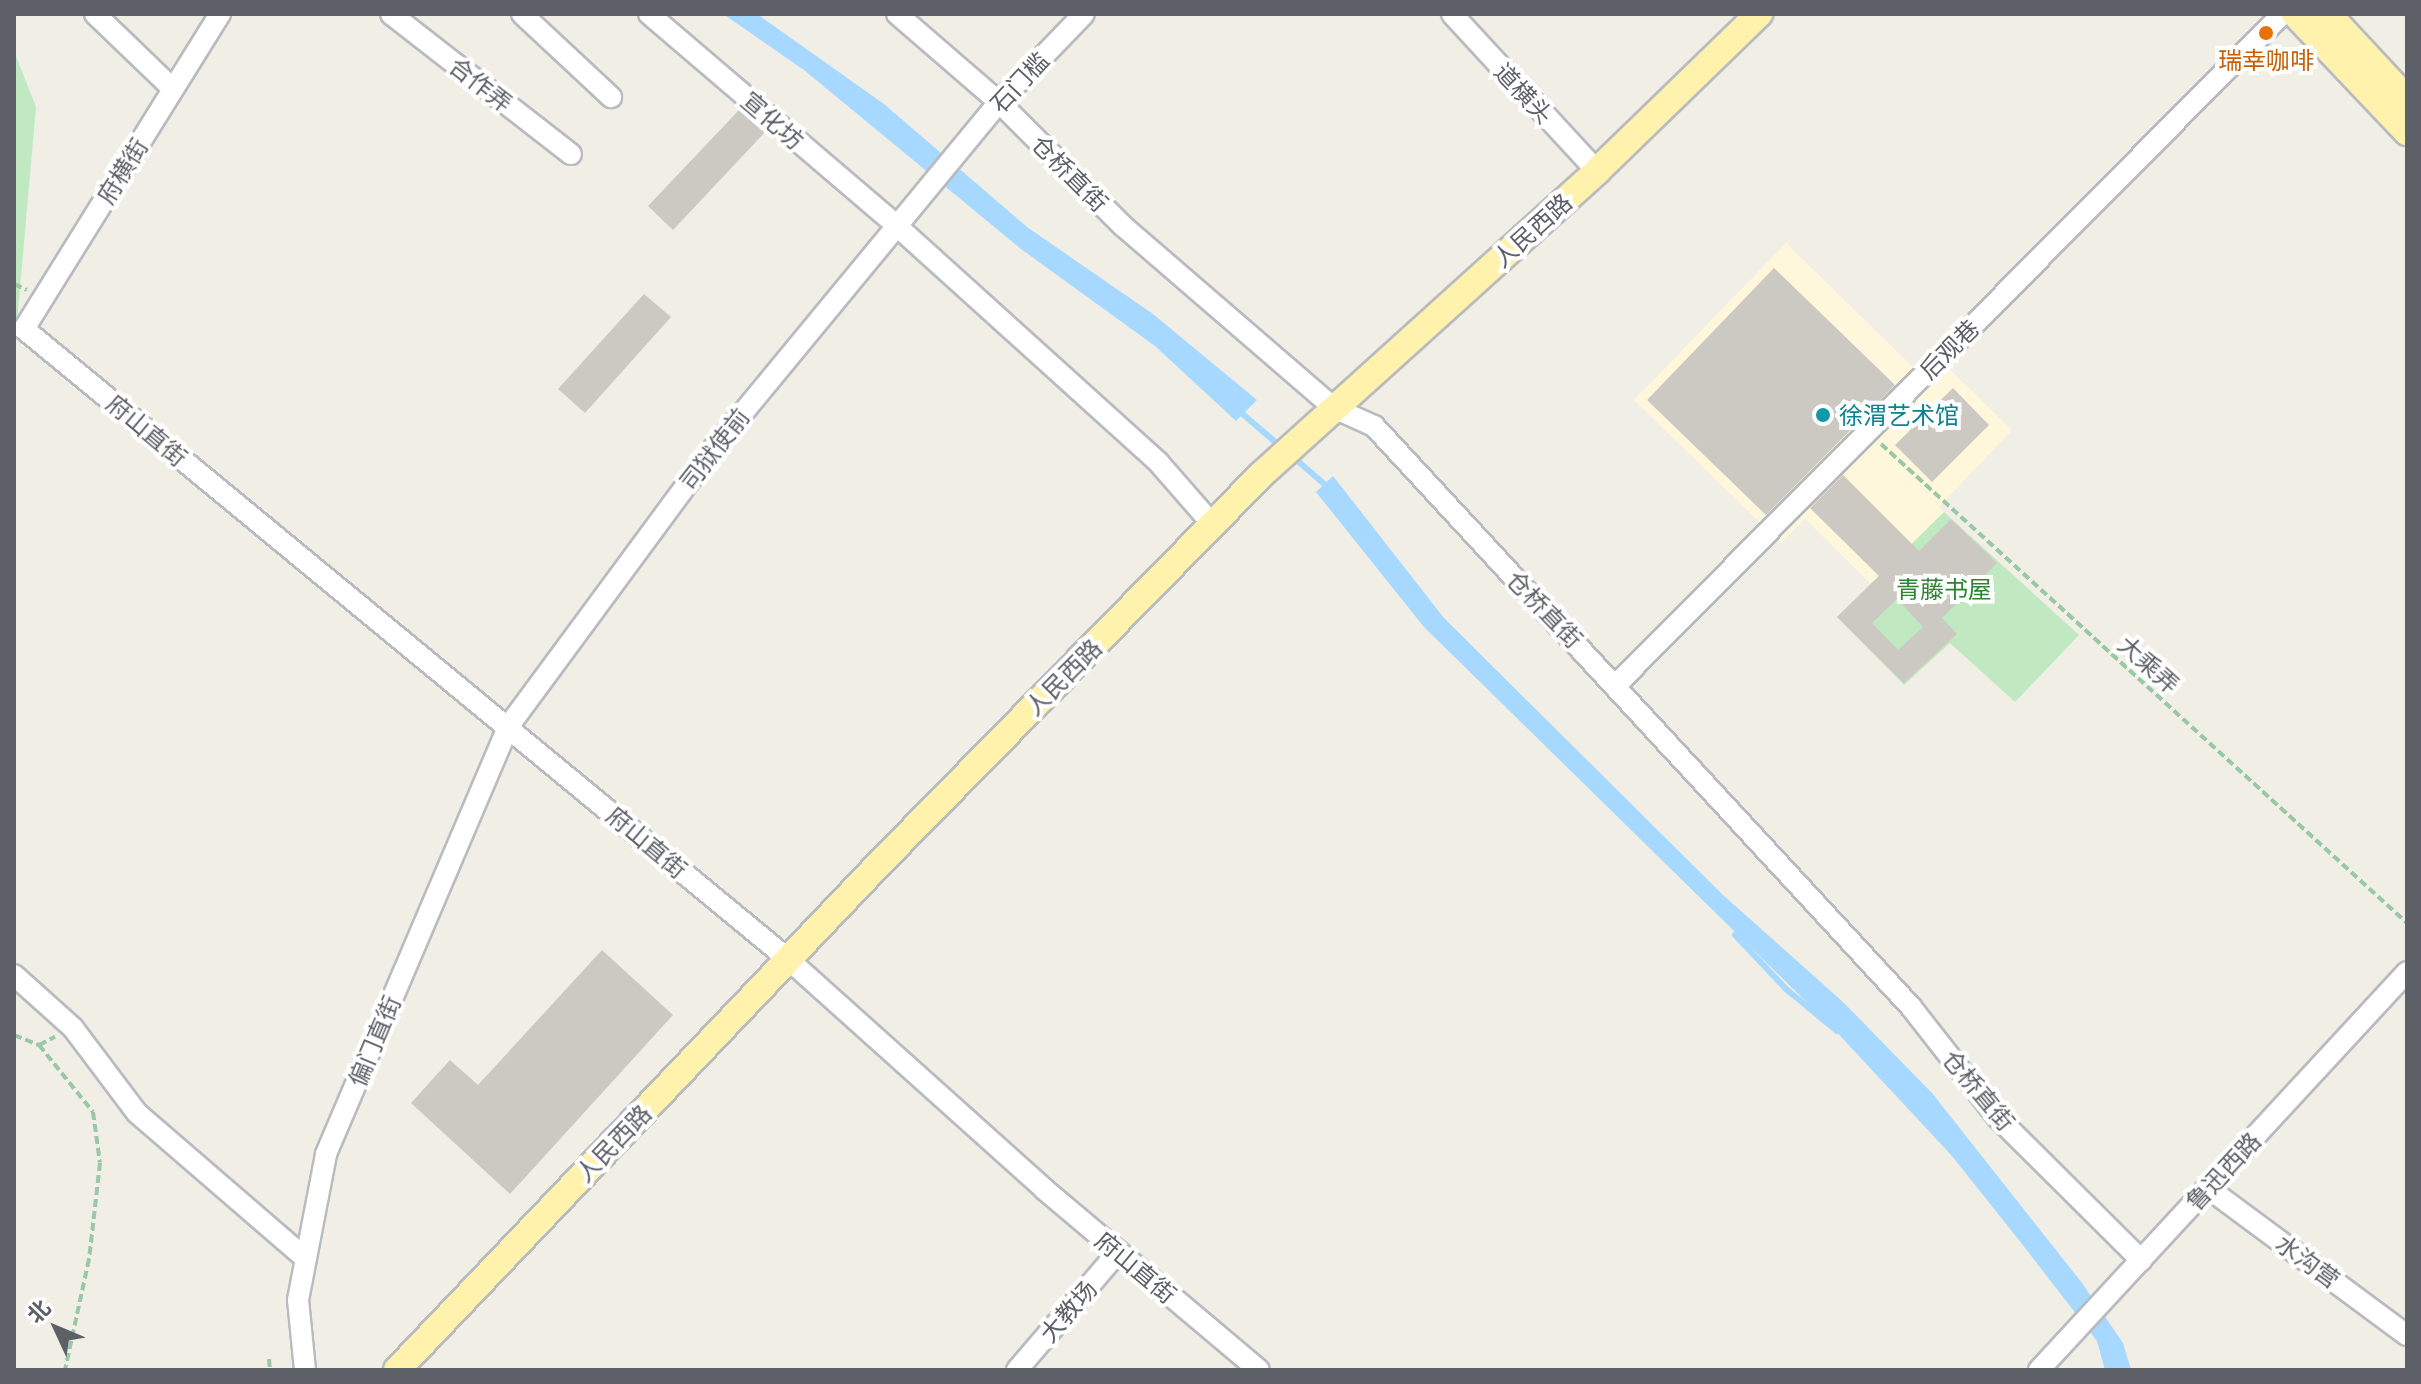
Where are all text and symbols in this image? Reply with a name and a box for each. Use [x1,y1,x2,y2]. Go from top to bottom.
marker: 瑞幸咖啡 [2257,24,2275,42]
street label: 石门槛 [984,46,1054,118]
place label: 瑞幸咖啡 [2218,46,2314,74]
street label: 合作弄 [444,50,518,118]
street label: 道横头 [1489,57,1559,129]
street label: 宣化坊 [736,86,810,154]
street label: 仓桥直街 [1026,129,1114,217]
street label: 府横街 [91,133,153,209]
street label: 人民西路 [1487,187,1577,273]
street label: 后观巷 [1913,313,1985,385]
street label: 府山直街 [101,388,193,472]
place label: 徐渭艺术馆 [1839,401,1959,429]
street label: 司狱使前 [673,402,755,496]
marker: 徐渭艺术馆 [1814,406,1832,424]
street label: 仓桥直街 [1501,564,1589,654]
park label: 青藤书屋 [1896,575,1992,603]
street label: 大乘弄 [2113,629,2185,699]
street label: 人民西路 [1019,633,1107,721]
street label: 府山直街 [601,800,693,884]
street label: 偏门直街 [342,991,406,1091]
street label: 仓桥直街 [1937,1044,2021,1136]
street label: 人民西路 [569,1098,657,1188]
street label: 鲁迅西路 [2180,1126,2266,1216]
street label: 府山直街 [1090,1225,1182,1309]
street label: 水沟营 [2270,1228,2346,1294]
street label: 大教场 [1034,1274,1102,1348]
north arrow [16,1288,96,1368]
text: 北 [21,1294,56,1328]

